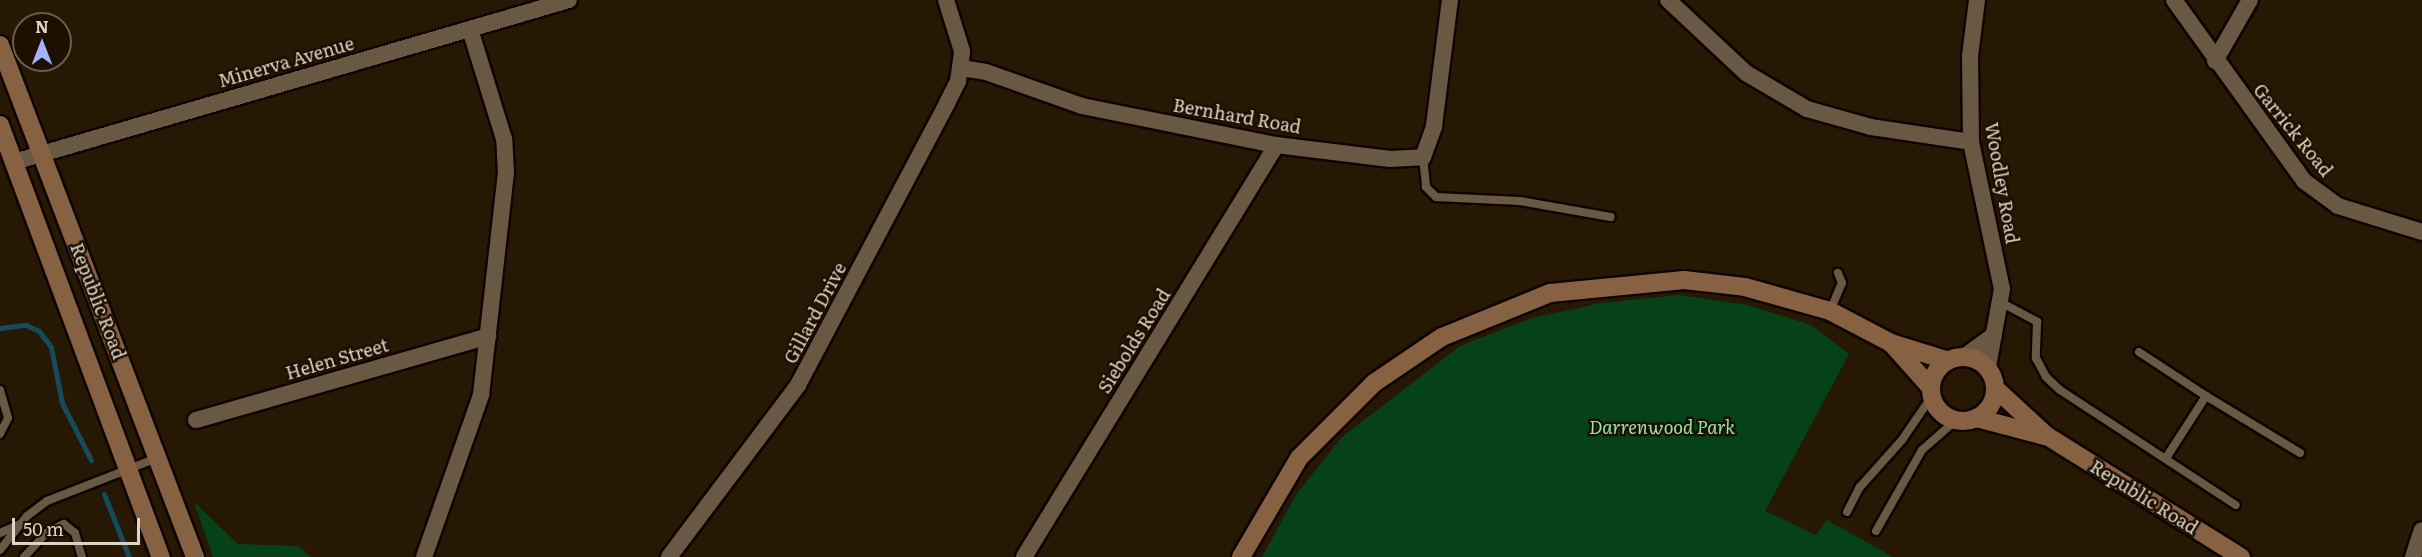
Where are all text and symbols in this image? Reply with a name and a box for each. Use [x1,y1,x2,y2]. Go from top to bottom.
north arrow [12,12,72,72]
text: N [35,14,49,38]
street label: Minerva Avenue [216,32,356,92]
street label: Garrick Road [2249,79,2337,181]
street label: Bernhard Road [1171,94,1303,138]
street label: Woodley Road [1981,121,2023,245]
street label: Republic Road [66,240,130,362]
street label: Gillard Drive [779,259,851,367]
street label: Siebolds Road [1093,285,1175,397]
street label: Helen Street [283,334,391,384]
park label: Darrenwood Park [1589,416,1735,438]
street label: Republic Road [2086,455,2202,539]
scale bar [15,506,142,544]
text: 50 m [23,515,64,542]

